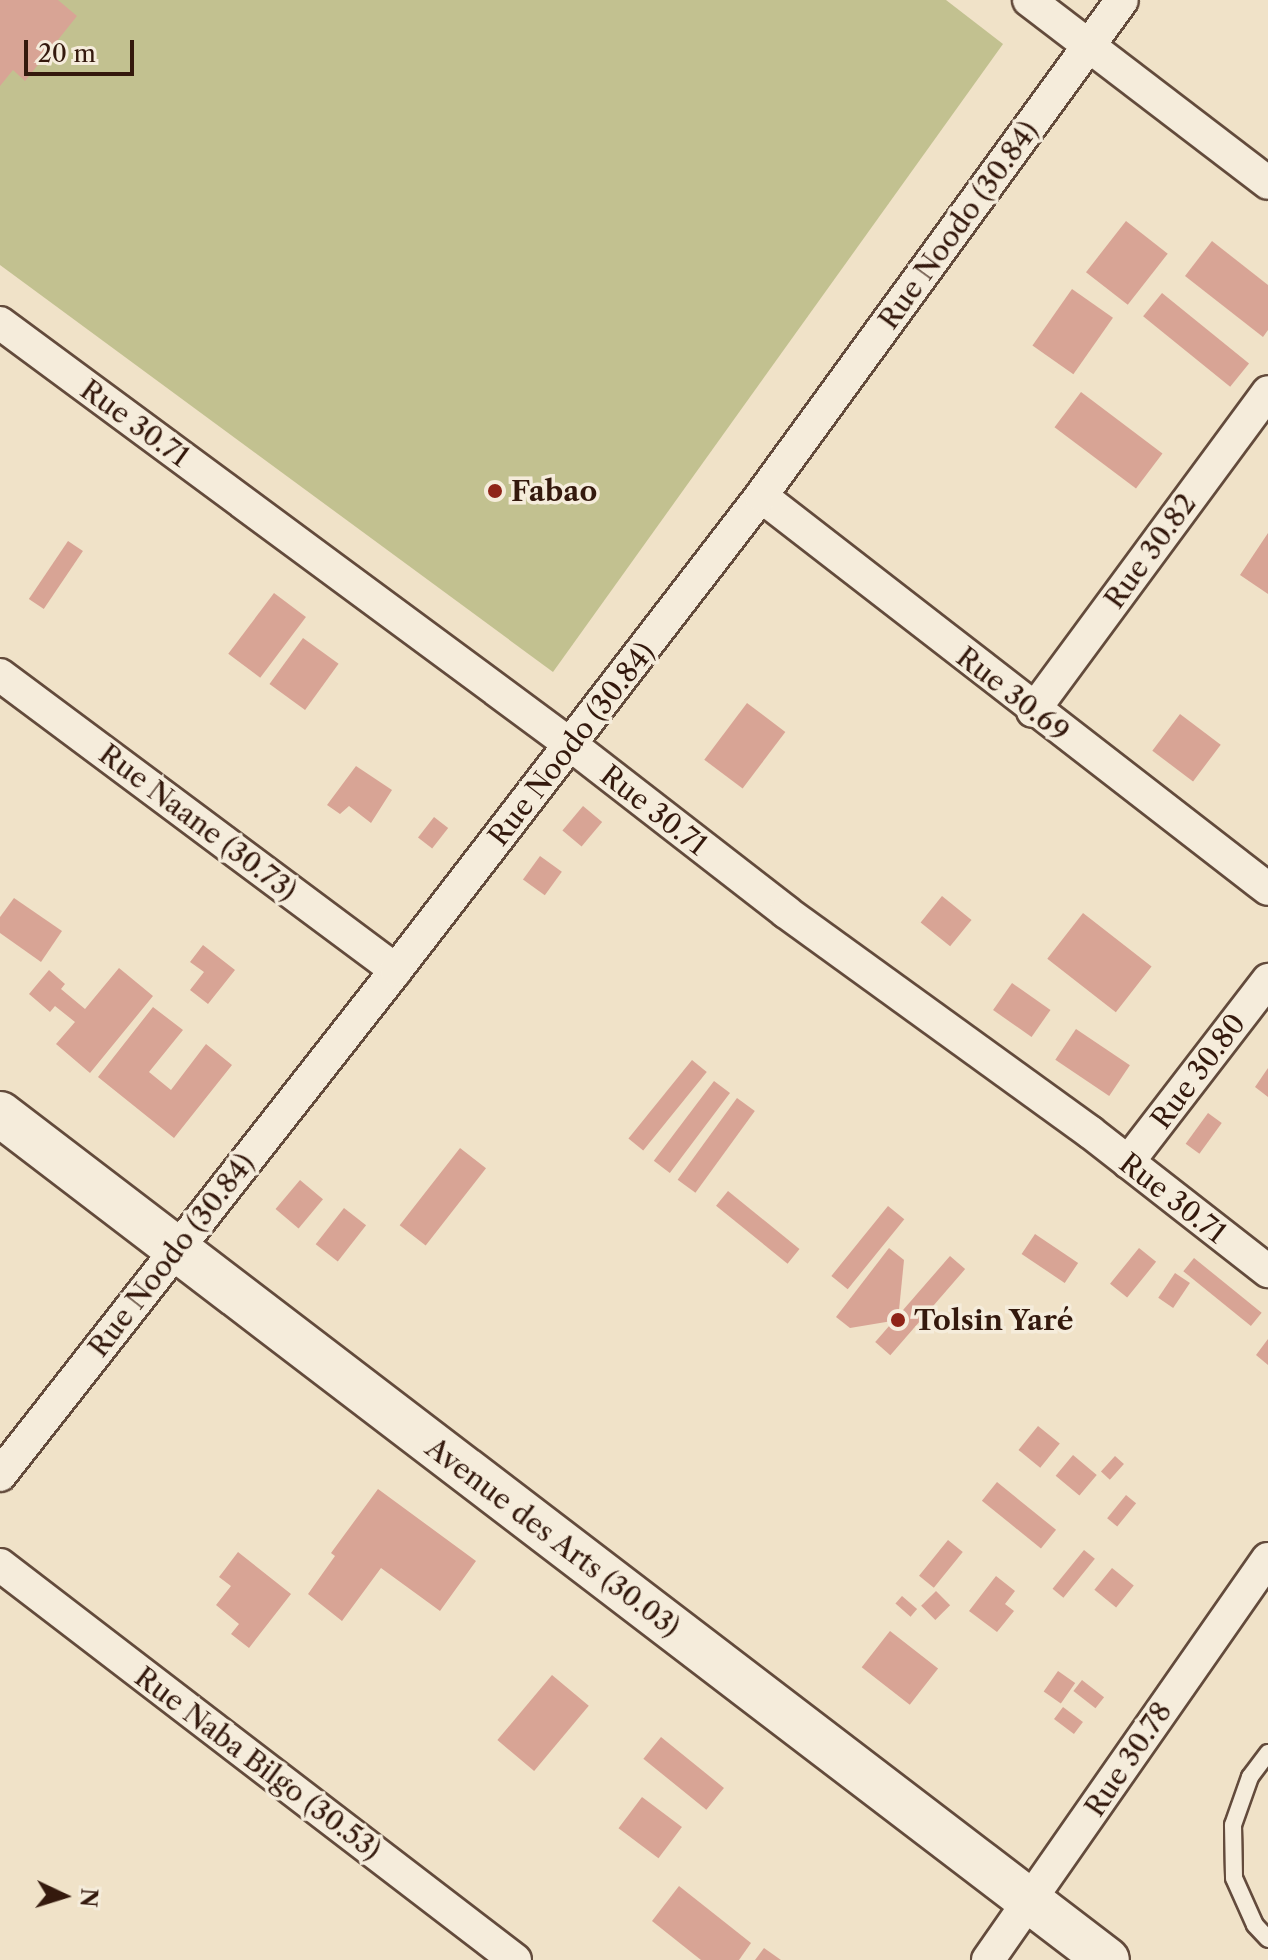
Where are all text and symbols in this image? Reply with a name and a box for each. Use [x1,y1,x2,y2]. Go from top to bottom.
scale bar [28,24,138,74]
text: 20 m [38,39,96,68]
street label: Rue Noodo (30.84) [871,115,1045,335]
street label: Rue 30.71 [74,372,196,474]
place label: Fabao [511,474,597,508]
marker: Fabao [486,482,504,500]
street label: Rue 30.82 [1097,487,1203,615]
street label: Rue Noodo (30.84) [481,636,661,852]
street label: Rue 30.69 [950,640,1076,748]
street label: Rue Naane (30.73) [93,737,303,907]
street label: Rue 30.71 [594,758,714,862]
street label: Rue 30.80 [1144,1007,1252,1135]
street label: Rue 30.71 [1113,1146,1233,1250]
street label: Rue Noodo (30.84) [81,1147,261,1363]
place label: Tolsin Yaré [914,1303,1074,1337]
marker: Tolsin Yaré [889,1311,907,1329]
street label: Avenue des Arts (30.03) [419,1430,687,1644]
street label: Rue Naba Bilgo (30.53) [128,1659,388,1867]
street label: Rue 30.78 [1077,1695,1179,1823]
north arrow [24,1856,104,1936]
text: N [74,1887,103,1908]

